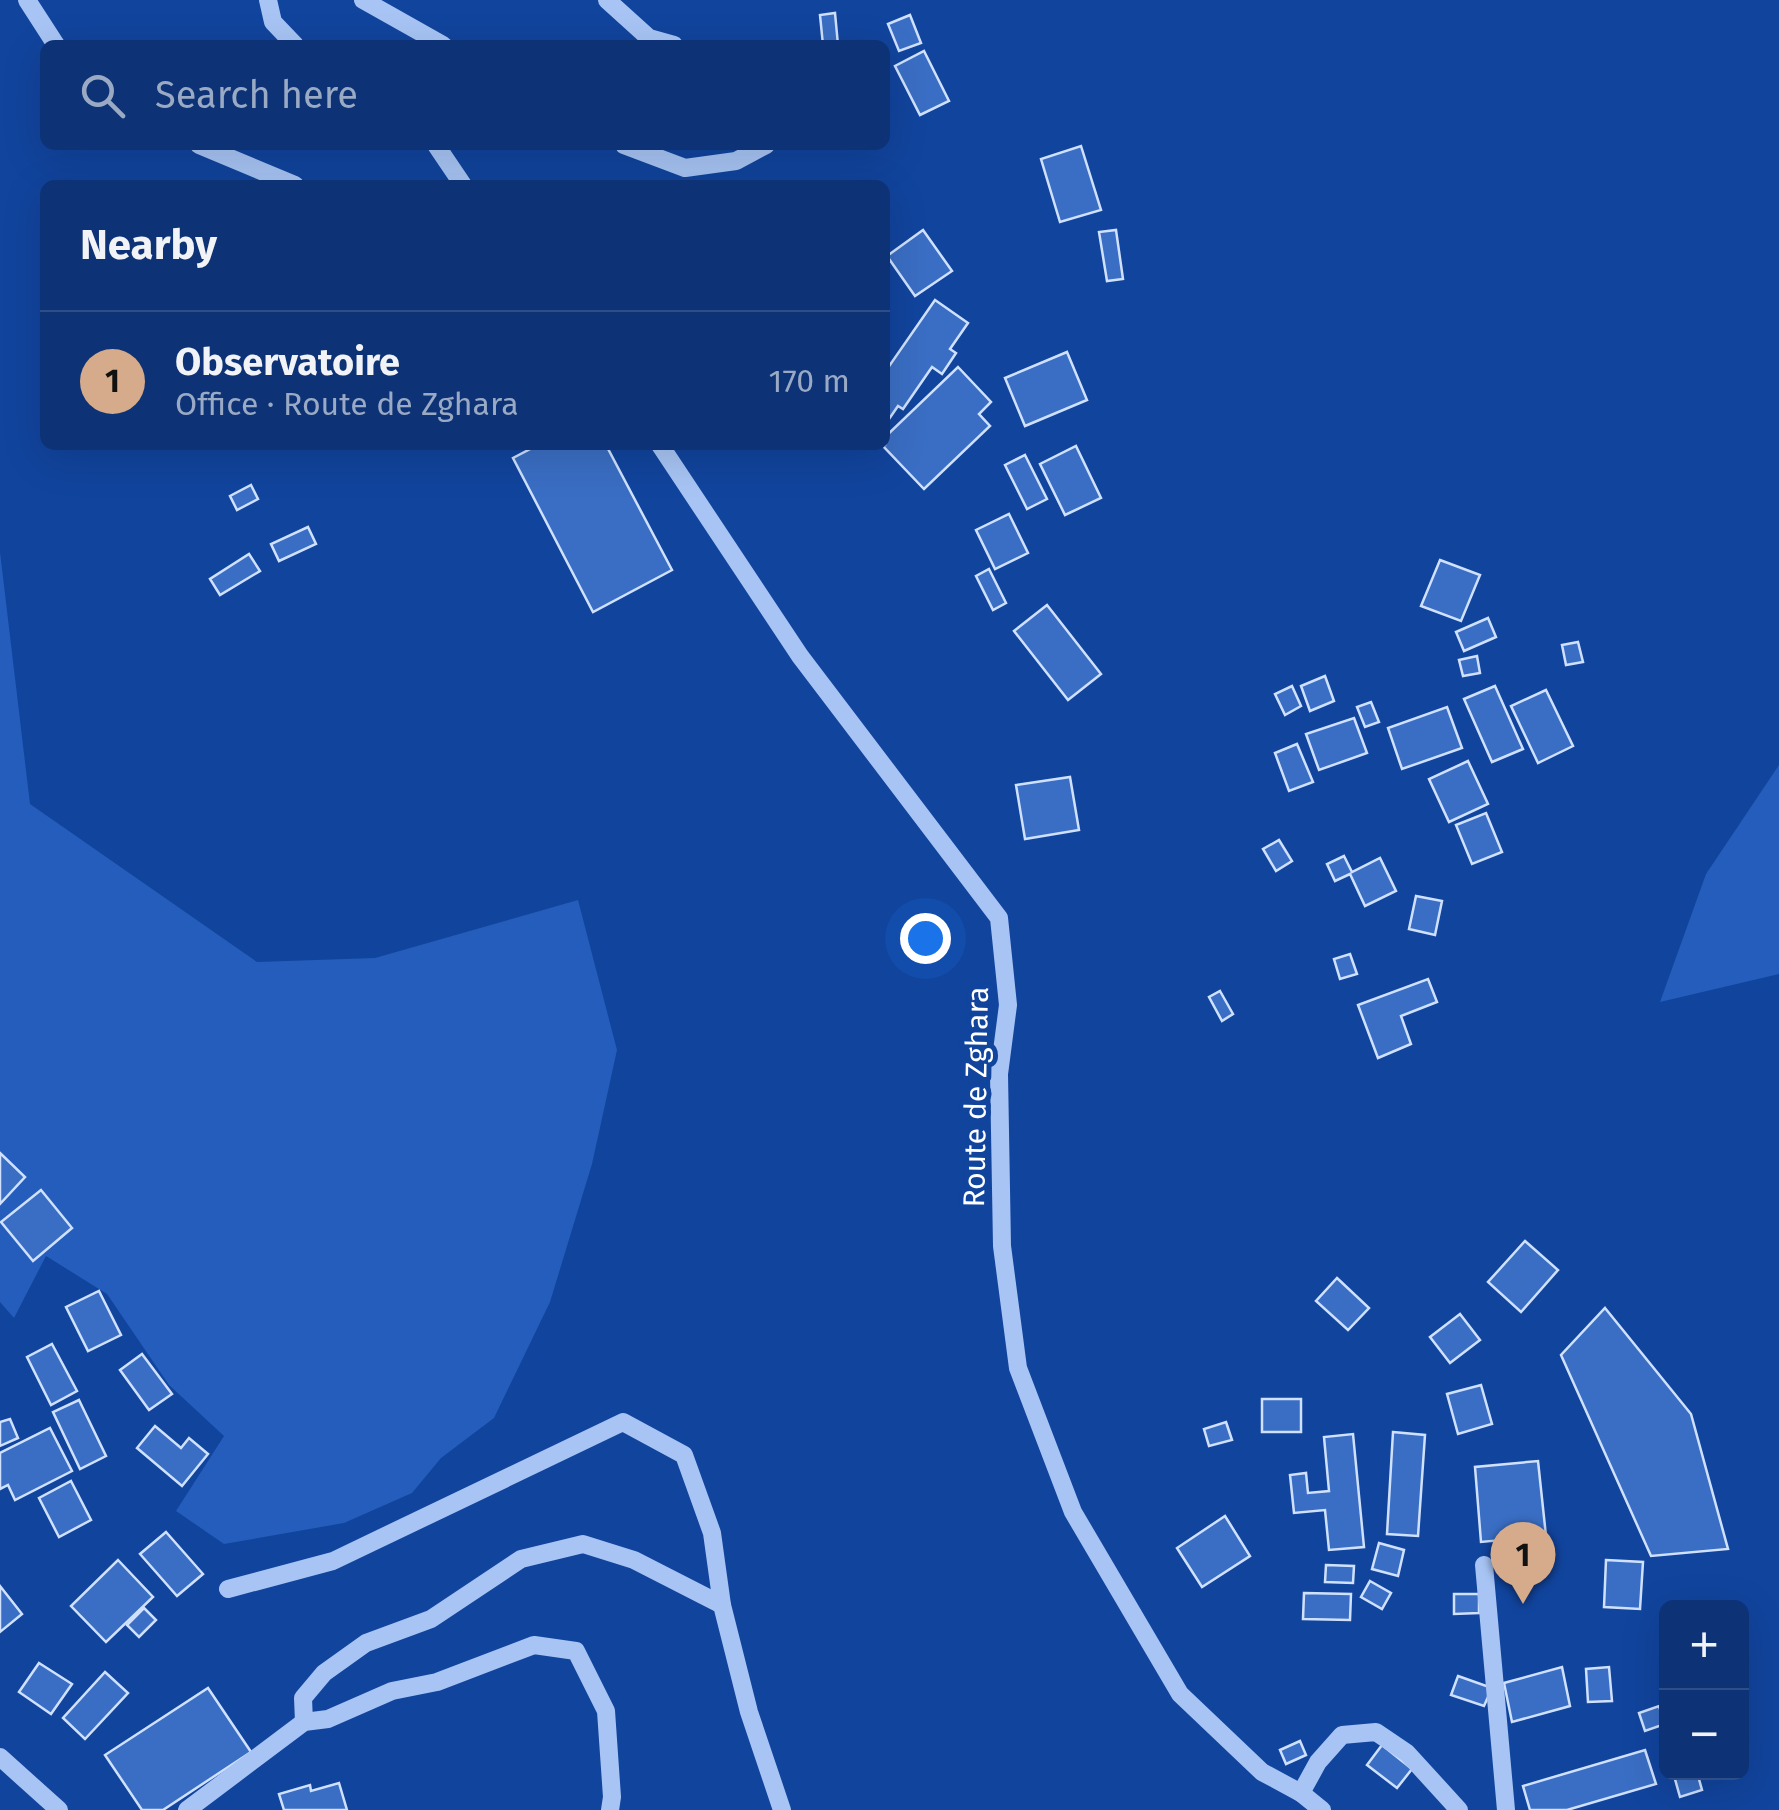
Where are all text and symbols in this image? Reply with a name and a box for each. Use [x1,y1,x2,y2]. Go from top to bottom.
search box [40,40,890,150]
icon: search [75,68,130,123]
text: Search here [155,72,358,118]
text: Nearby [80,220,217,270]
text: Observatoire [175,339,400,385]
text: 1 [105,362,120,400]
text: 170 m [769,362,850,400]
text: Office · Route de Zghara [175,385,519,423]
your location [900,913,951,964]
street label: Route de Zghara [956,986,996,1208]
pin: 1 [1490,1522,1556,1604]
map controls [1659,1600,1749,1780]
button: + [1659,1600,1749,1690]
button: − [1659,1690,1749,1780]

